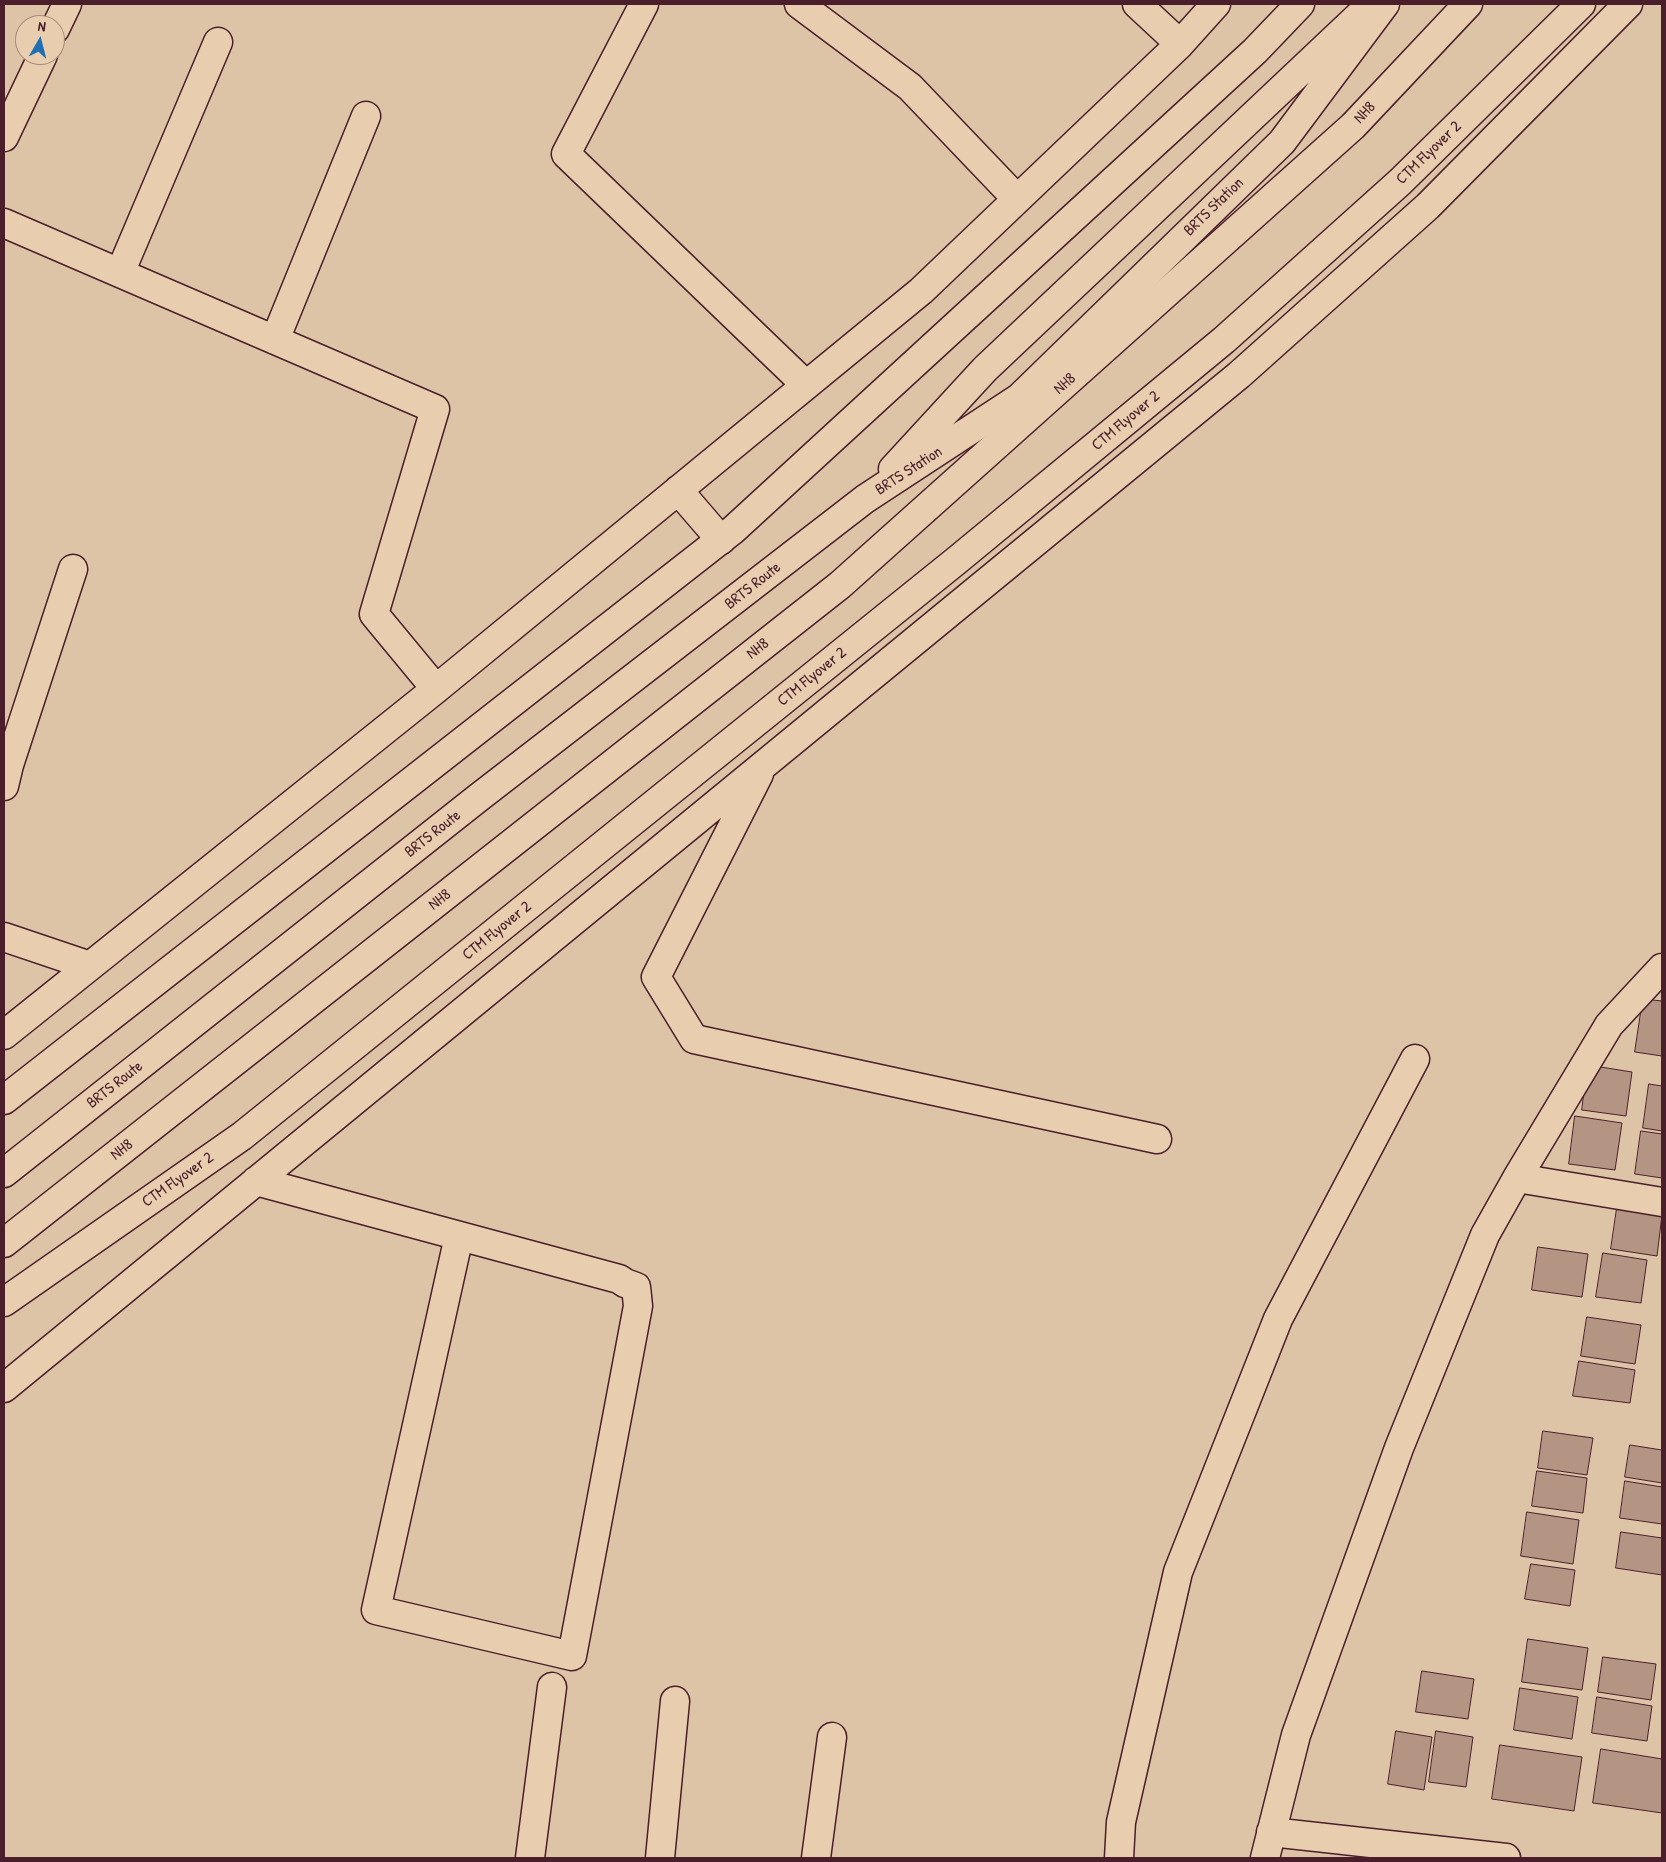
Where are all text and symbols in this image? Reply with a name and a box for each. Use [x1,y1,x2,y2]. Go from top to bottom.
north arrow [15,15,65,65]
text: N [37,16,47,36]
street label: NH8 [1350,98,1380,128]
street label: CTM Flyover 2 [1392,117,1466,189]
street label: BRTS Station [1180,174,1248,240]
street label: NH8 [1050,369,1080,399]
street label: CTM Flyover 2 [1088,387,1164,455]
street label: BRTS Station [872,442,946,500]
street label: BRTS Route [721,558,785,614]
street label: NH8 [743,634,773,664]
street label: CTM Flyover 2 [774,643,850,711]
street label: BRTS Route [401,806,465,862]
street label: NH8 [425,885,455,915]
street label: CTM Flyover 2 [459,897,535,965]
street label: BRTS Route [83,1057,147,1113]
street label: NH8 [107,1135,137,1165]
street label: CTM Flyover 2 [138,1148,218,1212]

